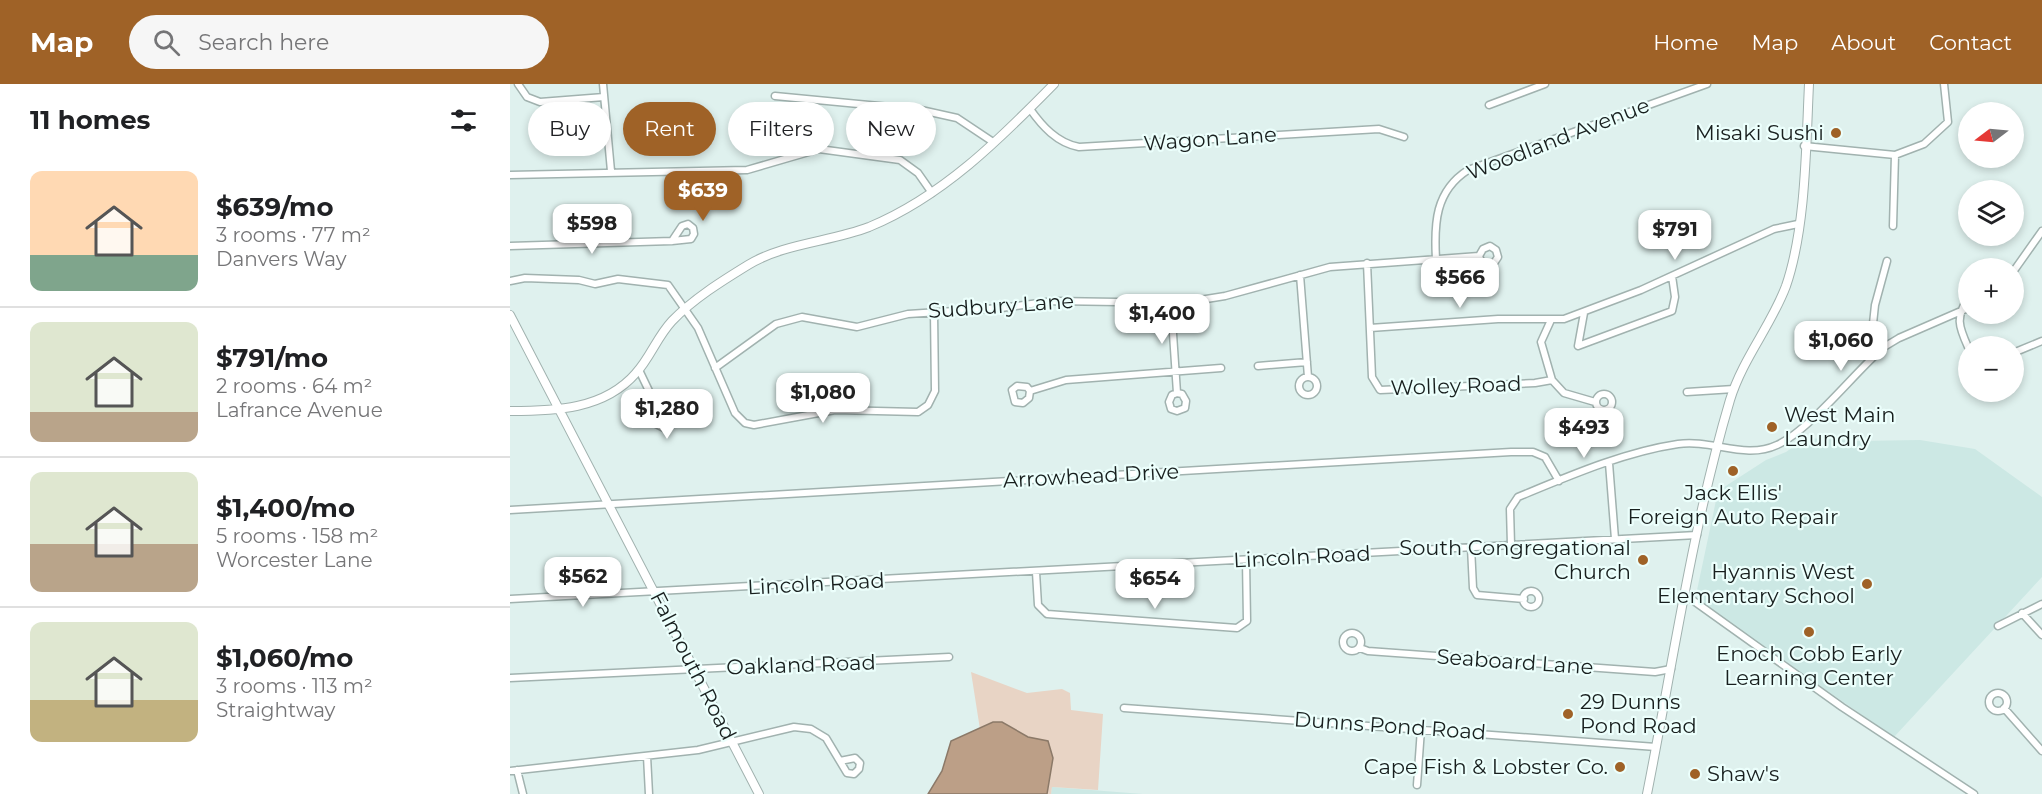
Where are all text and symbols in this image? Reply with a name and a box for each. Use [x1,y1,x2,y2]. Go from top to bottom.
search box [129,15,549,69]
text: Map [30,25,93,59]
icon: search [150,26,183,59]
text: Search here [198,29,329,56]
text: Home [1653,30,1718,55]
text: Map [1751,30,1798,55]
text: About [1831,30,1896,55]
text: Contact [1929,30,2012,55]
street label: Woodland Avenue [1463,92,1653,185]
chip: Buy [528,102,611,156]
chip: Rent [623,102,716,156]
chip: Filters [728,102,834,156]
chip: New [846,102,936,156]
north arrow [1958,102,2024,168]
map controls [1958,102,2024,402]
text: 11 homes [30,104,150,136]
icon: filters [447,104,480,137]
place label: Misaki Sushi [1695,120,1824,145]
street label: Wagon Lane [1143,121,1277,156]
marker: Misaki Sushi [1829,126,1843,140]
pin: $639 [667,171,739,222]
text: $639 [678,178,728,202]
button: layers [1958,180,2024,246]
text: $639/mo [216,191,334,223]
icon: home [78,195,150,267]
pin: $598 [556,204,628,255]
pin: $791 [1639,210,1711,261]
text: $598 [567,211,617,235]
text: $791 [1652,217,1698,241]
text: 3 rooms · 77 m² [216,223,371,247]
text: Danvers Way [216,247,347,271]
pin: $566 [1424,258,1496,309]
button: + [1958,258,2024,324]
text: $566 [1435,265,1485,289]
street label: Sudbury Lane [927,288,1075,323]
pin: $1,400 [1113,294,1211,345]
text: $1,400 [1129,301,1195,325]
pin: $1,060 [1792,321,1890,372]
text: $1,060 [1808,328,1874,352]
button: − [1958,336,2024,402]
text: $791/mo [216,342,328,374]
icon: home [78,346,150,418]
street label: Wolley Road [1390,371,1522,400]
pin: $1,080 [774,373,872,424]
text: 2 rooms · 64 m² [216,374,372,398]
text: $1,080 [790,380,856,404]
pin: $1,280 [618,389,716,440]
text: $1,280 [635,396,699,420]
text: Lafrance Avenue [216,398,383,422]
place label: West Main Laundry [1784,402,1895,451]
pin: $493 [1548,408,1620,459]
text: $493 [1558,415,1610,439]
marker: West Main Laundry [1765,420,1779,434]
street label: Arrowhead Drive [1002,458,1180,493]
marker: Jack Ellis' Foreign Auto Repair [1726,464,1740,478]
place label: Jack Ellis' Foreign Auto Repair [1628,480,1838,529]
text: $1,400/mo [216,492,355,524]
icon: home [78,496,150,568]
text: 5 rooms · 158 m² [216,524,378,548]
place label: South Congregational Church [1399,535,1631,584]
street label: Lincoln Road [1233,540,1371,573]
text: Worcester Lane [216,548,373,572]
marker: South Congregational Church [1636,553,1650,567]
pin: $562 [547,557,619,608]
pin: $654 [1119,559,1191,610]
place label: Hyannis West Elementary School [1657,559,1855,608]
text: $562 [558,564,608,588]
text: $654 [1129,566,1181,590]
street label: Lincoln Road [747,567,885,600]
marker: Hyannis West Elementary School [1860,577,1874,591]
street label: Falmouth Road [645,587,742,744]
marker: Enoch Cobb Early Learning Center [1802,625,1816,639]
place label: Enoch Cobb Early Learning Center [1716,641,1903,690]
text: $1,060/mo [216,642,353,674]
street label: Seaboard Lane [1436,644,1594,679]
icon: home [78,646,150,718]
street label: Oakland Road [726,649,876,680]
text: 3 rooms · 113 m² [216,674,373,698]
place label: 29 Dunns Pond Road [1580,689,1697,738]
text: Straightway [216,698,335,722]
street label: Dunns Pond Road [1293,706,1487,745]
marker: 29 Dunns Pond Road [1561,707,1575,721]
place label: Cape Fish & Lobster Co. [1364,754,1608,779]
marker: Cape Fish & Lobster Co. [1613,760,1627,774]
place label: Shaw's [1707,761,1779,786]
marker: Shaw's [1688,767,1702,781]

